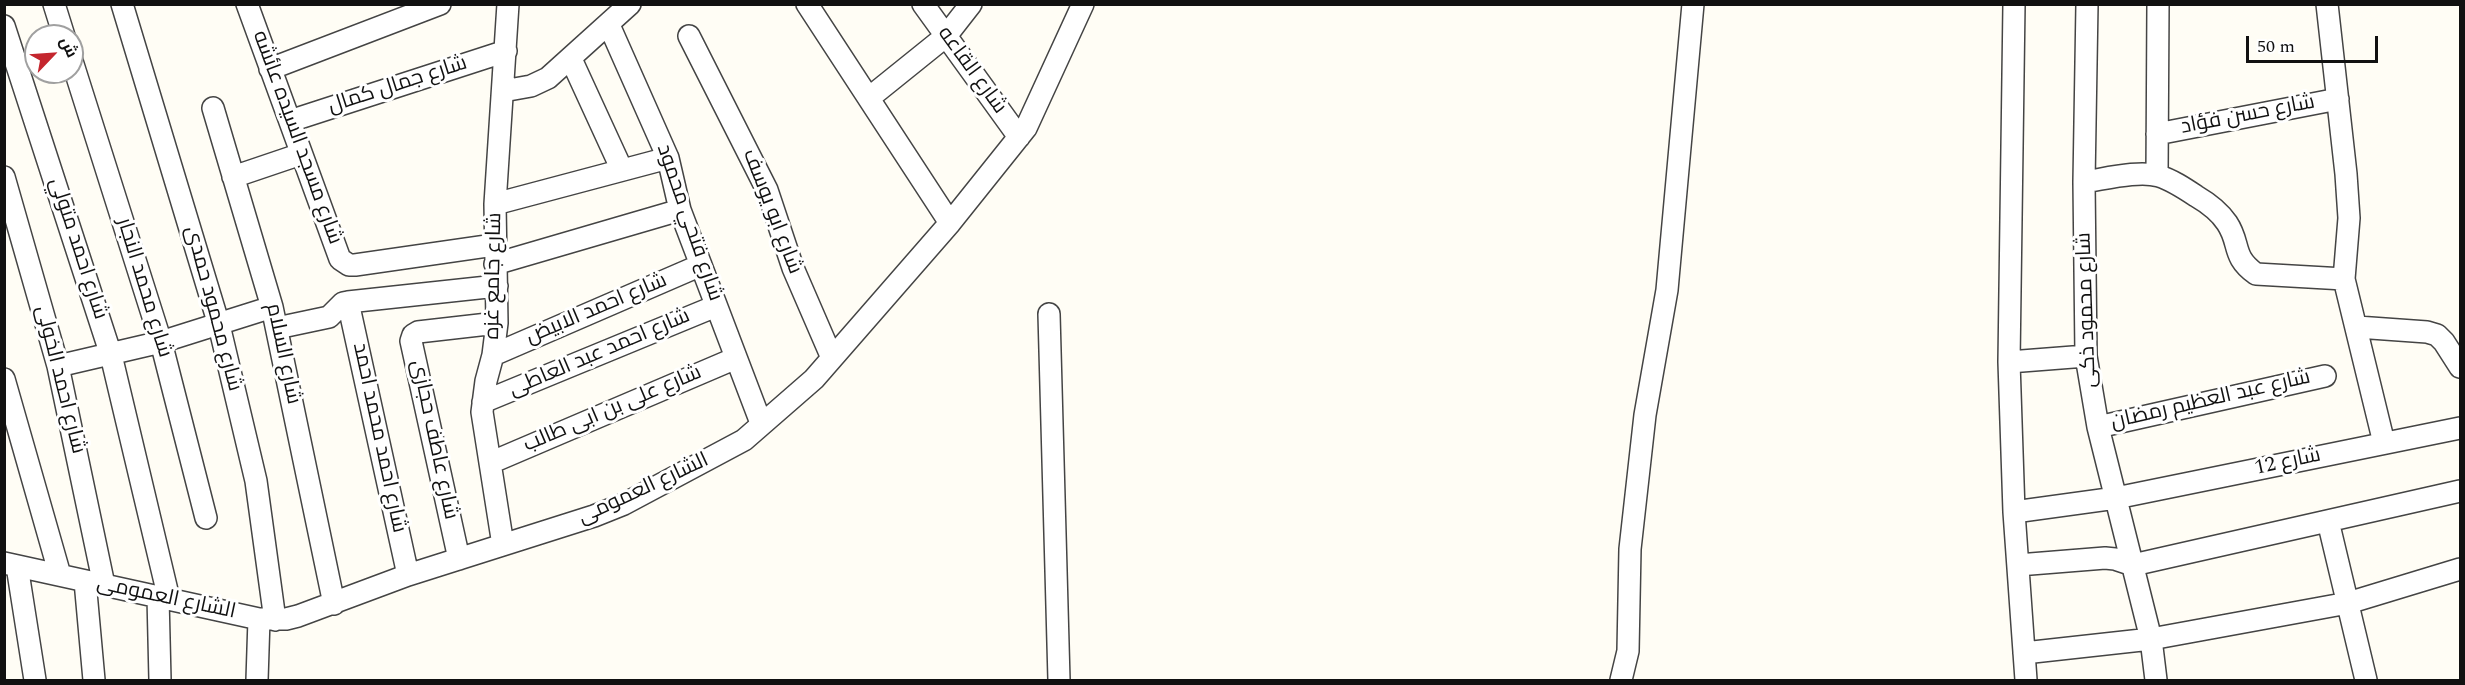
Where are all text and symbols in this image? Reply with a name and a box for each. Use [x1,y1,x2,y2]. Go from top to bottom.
street label: شارع القاعه [931,23,1011,119]
north arrow [24,24,84,84]
scale bar [2249,24,2381,62]
street label: شارع مسجد السيده عائشه [246,28,346,248]
text: ش [53,33,84,62]
text: 50 m [2257,33,2295,60]
street label: شارع جمال كمال [325,52,471,120]
street label: شارع حسن فؤاد [2179,91,2317,141]
street label: شارع فتحي محمود [649,141,727,305]
street label: شارع ابو يوسف [736,146,806,278]
street label: شارع احمد متولي [42,175,112,323]
street label: شارع جامع غزه [481,212,509,340]
street label: شارع محمد النجار [110,215,176,361]
street label: شارع محمود حمدى [178,224,246,394]
street label: شارع محمود ذكى [2073,232,2103,388]
street label: شارع احمد الابيض [523,269,671,351]
street label: شارع السلام [259,301,305,407]
street label: شارع احمد الخولى [28,303,90,457]
street label: شارع احمد عبد العاطى [506,304,694,404]
street label: شارع احمد محمد احمد [346,341,410,535]
street label: شارع عاطف حجازى [404,358,462,522]
street label: شارع على بن ابى طالب [520,361,706,459]
street label: شارع عبد العظيم رمضان [2109,366,2313,436]
street label: شارع 12 [2253,444,2323,482]
street label: الشارع العمومى [575,449,713,531]
street label: الشارع العمومى [94,572,238,626]

